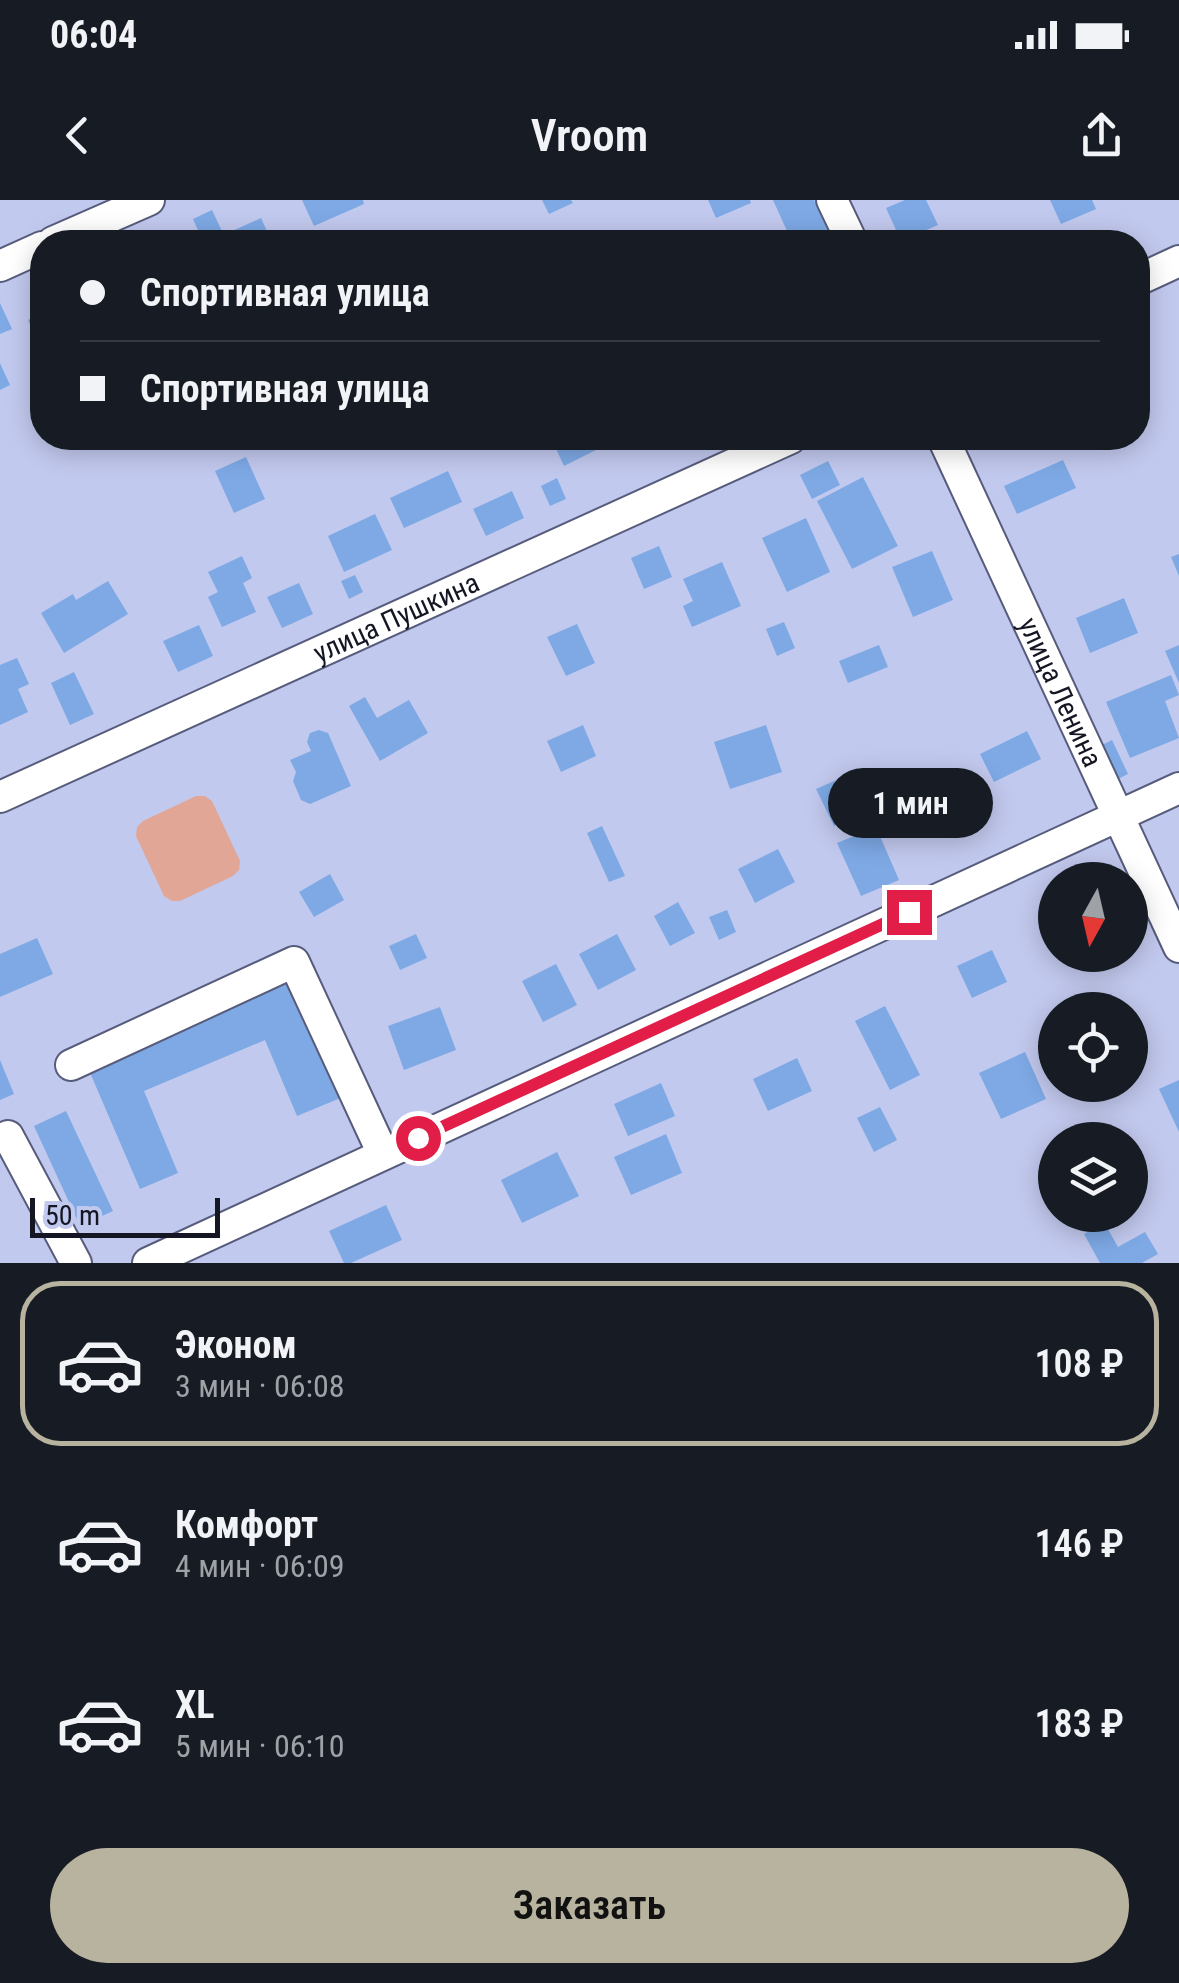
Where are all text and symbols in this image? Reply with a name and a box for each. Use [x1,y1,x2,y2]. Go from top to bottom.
text: 06:04 [50,13,137,57]
icon: back [50,108,105,163]
icon: share [1074,108,1129,163]
text: Vroom [531,109,648,162]
text: Спортивная улица [140,271,430,315]
text: Спортивная улица [140,367,430,411]
street label: улица Пушкина [308,565,484,669]
street label: улица Ленина [1012,612,1110,772]
callout: 1 мин [826,767,992,837]
text: 1 мин [872,784,949,822]
north arrow [1038,862,1148,972]
map controls [1038,862,1148,1232]
route end [887,890,932,935]
button: locate [1038,992,1148,1102]
route start [396,1116,441,1161]
button: layers [1038,1122,1148,1232]
scale bar [30,1193,220,1238]
text: 50 m [45,1199,100,1232]
icon: car [55,1319,145,1409]
text: Эконом [175,1323,297,1367]
text: 108 ₽ [1034,1342,1124,1386]
text: 3 мин · 06:08 [175,1367,345,1405]
icon: car [55,1499,145,1589]
text: Комфорт [175,1503,318,1547]
text: 146 ₽ [1034,1522,1124,1566]
text: 4 мин · 06:09 [175,1547,345,1585]
icon: car [55,1679,145,1769]
text: XL [175,1683,214,1727]
text: 183 ₽ [1034,1702,1124,1746]
text: 5 мин · 06:10 [175,1727,345,1765]
button: Заказать [50,1848,1129,1963]

